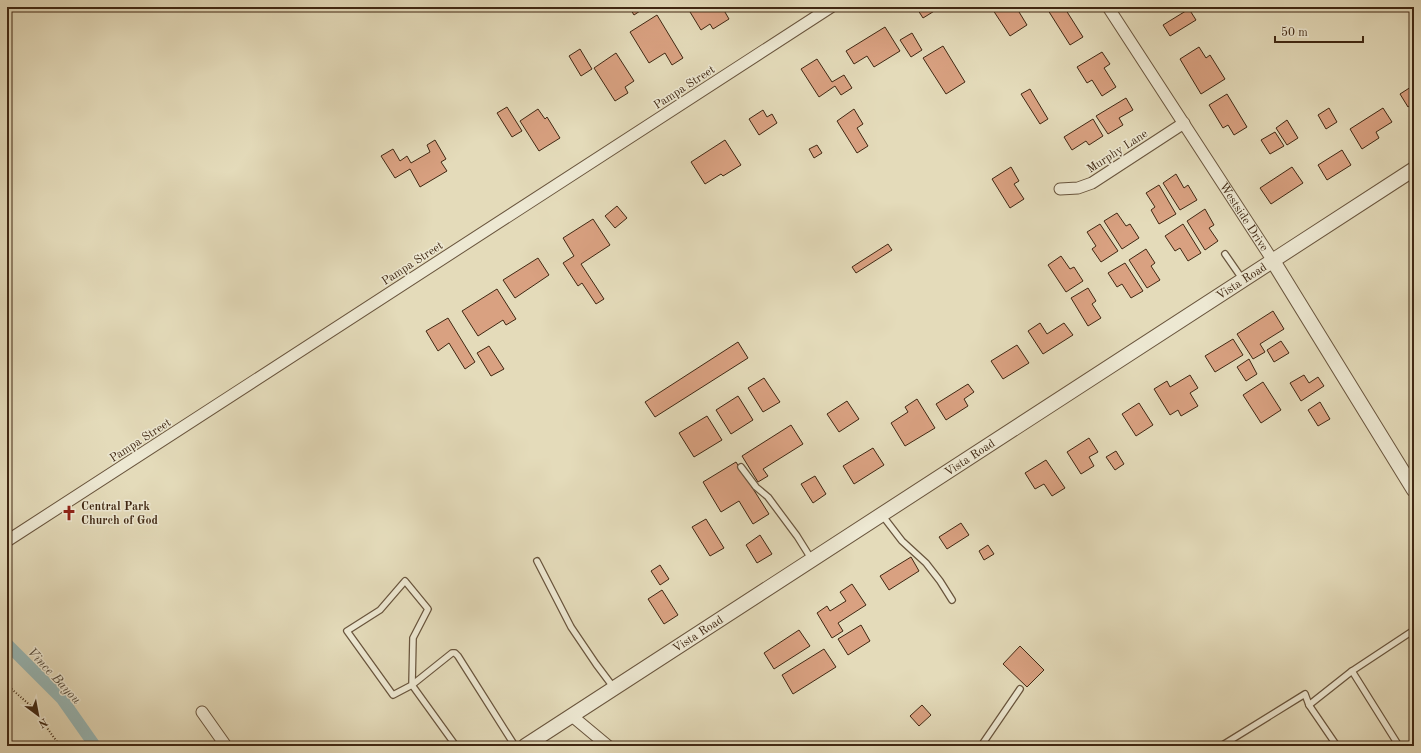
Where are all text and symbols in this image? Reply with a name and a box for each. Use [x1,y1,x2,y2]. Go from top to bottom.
scale bar [1275,18,1363,44]
text: 50 m [1281,26,1308,39]
street label: Pampa Street [652,64,717,112]
street label: Murphy Lane [1085,128,1150,176]
street label: Westside Drive [1217,181,1270,254]
street label: Pampa Street [380,240,445,288]
street label: Vista Road [1215,261,1269,303]
street label: Pampa Street [108,417,173,465]
street label: Vista Road [943,438,997,479]
place label: Central Park Church of God [81,501,158,527]
church icon: Central Park Church of God [60,504,78,522]
street label: Vista Road [671,614,726,655]
water label: Vince Bayou [25,645,83,707]
north arrow [18,695,58,735]
text: N [36,715,49,729]

